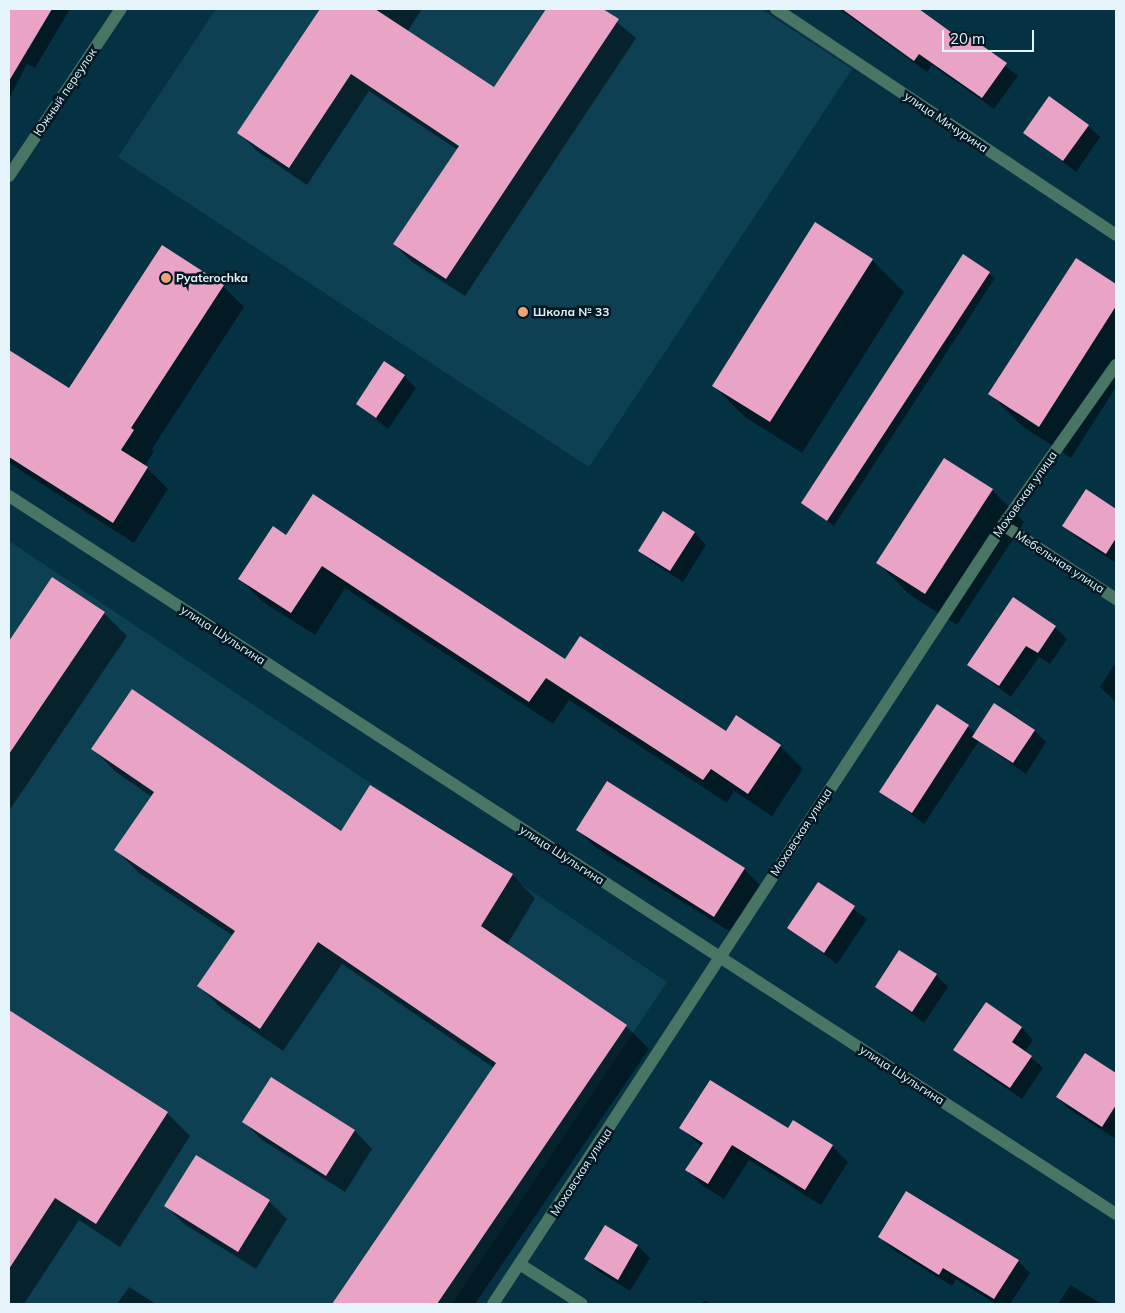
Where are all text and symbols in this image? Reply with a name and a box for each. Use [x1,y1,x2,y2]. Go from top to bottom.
scale bar [945,20,1038,52]
text: 20 m [950,29,985,48]
street label: Южный переулок [30,45,100,139]
street label: улица Мичурина [901,89,991,155]
place label: Pyaterochka [176,271,248,285]
marker: Pyaterochka [160,272,172,284]
place label: Школа № 33 [533,305,609,319]
marker: Школа № 33 [517,306,529,318]
street label: Моховская улица [990,448,1060,540]
street label: Мебельная улица [1013,528,1107,596]
street label: улица Шульгина [178,602,268,668]
street label: Моховская улица [767,785,835,879]
street label: улица Шульгина [517,822,607,888]
street label: улица Шульгина [857,1042,947,1108]
street label: Моховская улица [547,1125,615,1219]

